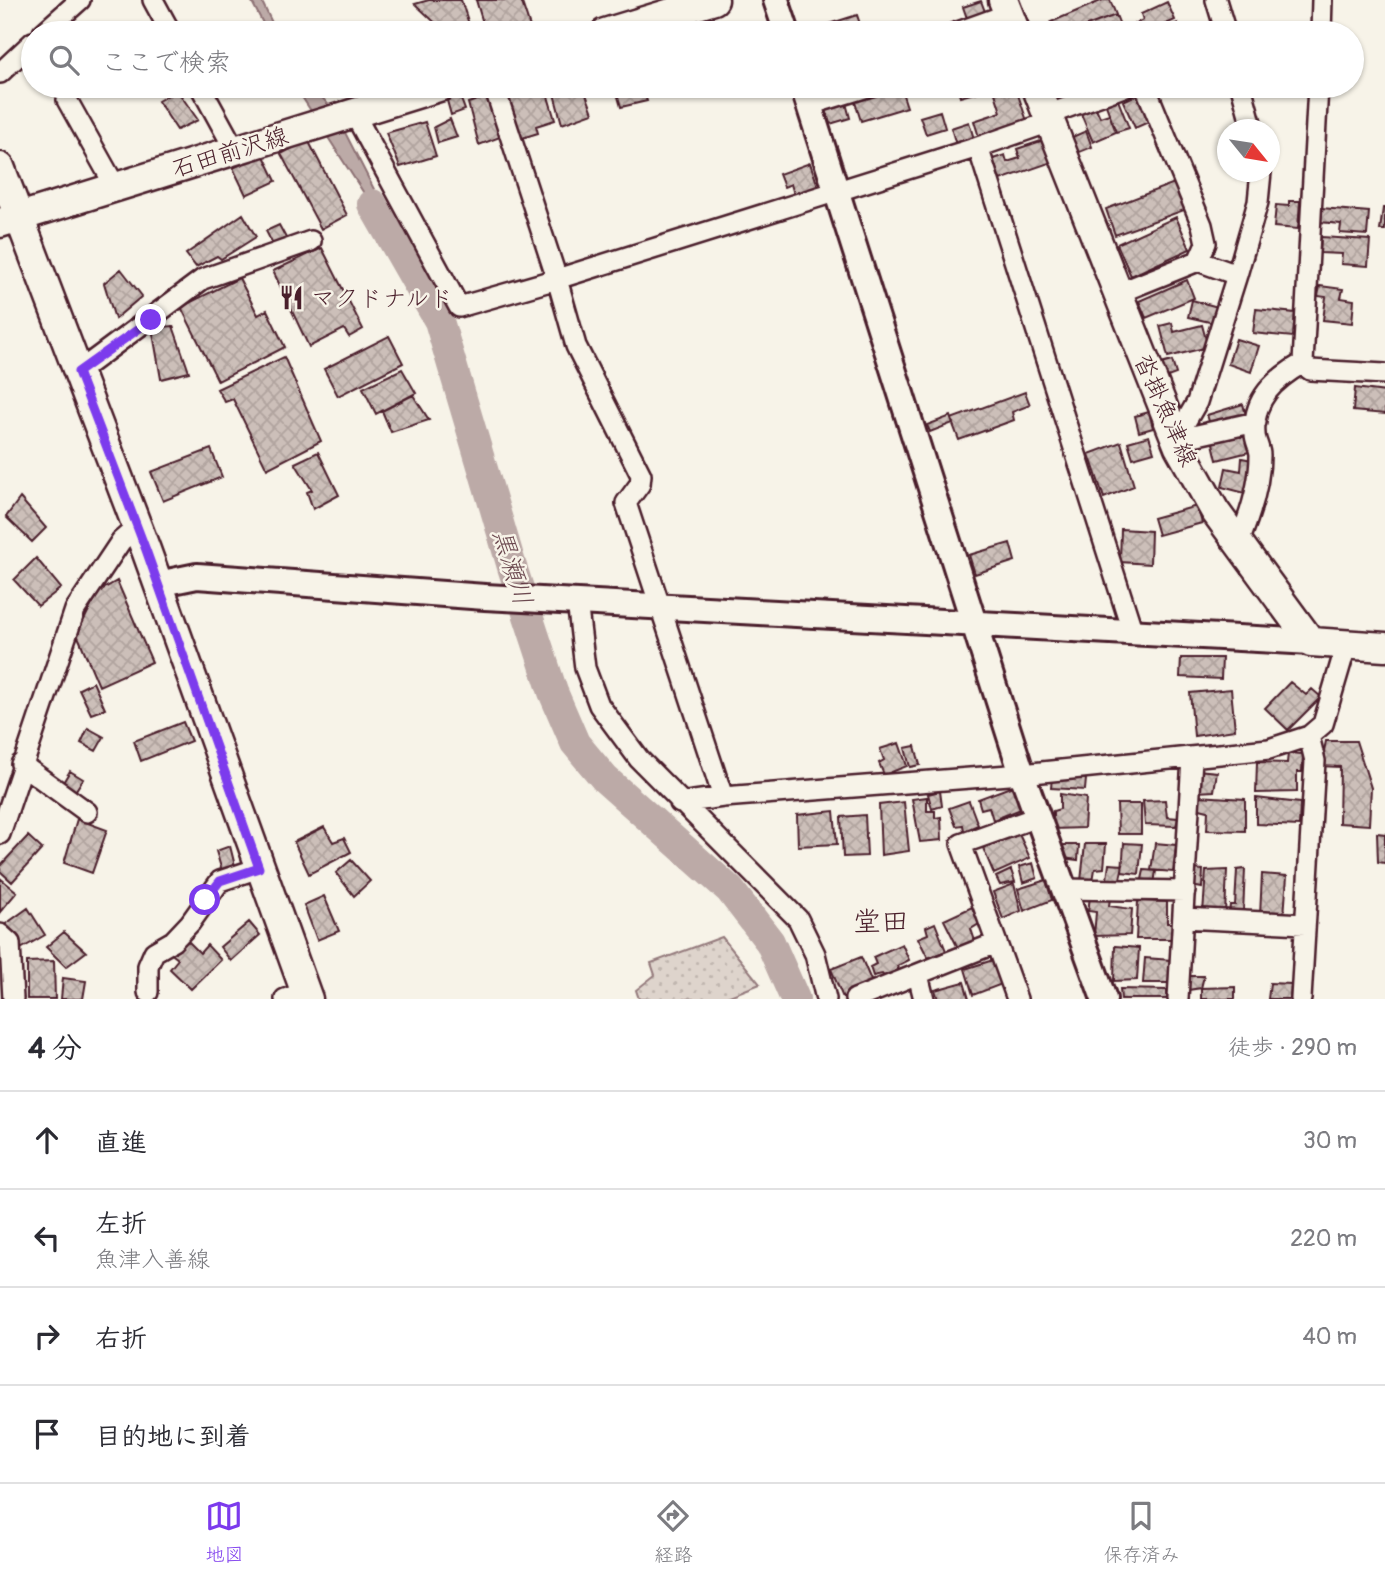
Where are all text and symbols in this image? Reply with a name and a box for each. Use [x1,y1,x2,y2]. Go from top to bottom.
search box [21,21,1364,98]
icon: search [45,41,83,79]
text: ここで検索 [101,47,231,79]
north arrow [1217,119,1280,182]
street label: 石田前沢線 [169,121,292,184]
restaurant icon: マクドナルド [277,284,305,312]
place label: マクドナルド [311,284,453,313]
route end [135,304,166,335]
street label: 沓掛魚津線 [1128,349,1203,471]
water label: 黒瀬川 [485,525,539,609]
route start [189,884,220,915]
district label: 堂田 [853,905,909,940]
text: 4 分 [28,1030,82,1067]
text: 徒歩 · 290 m [1228,1033,1357,1062]
icon: ahead [28,1121,66,1159]
text: 30 m [1303,1126,1357,1155]
text: 直進 [95,1127,147,1159]
text: 左折 [95,1208,147,1240]
icon: left [28,1219,66,1257]
text: 220 m [1290,1224,1357,1253]
text: 魚津入善線 [95,1245,210,1274]
icon: right [28,1317,66,1355]
text: 40 m [1303,1322,1357,1351]
text: 右折 [95,1323,147,1355]
icon: arrive [28,1415,66,1453]
text: 目的地に到着 [95,1421,251,1453]
tab: 地図 [205,1497,244,1567]
tab: 経路 [654,1497,693,1567]
tab: 保存済み [1103,1497,1180,1567]

